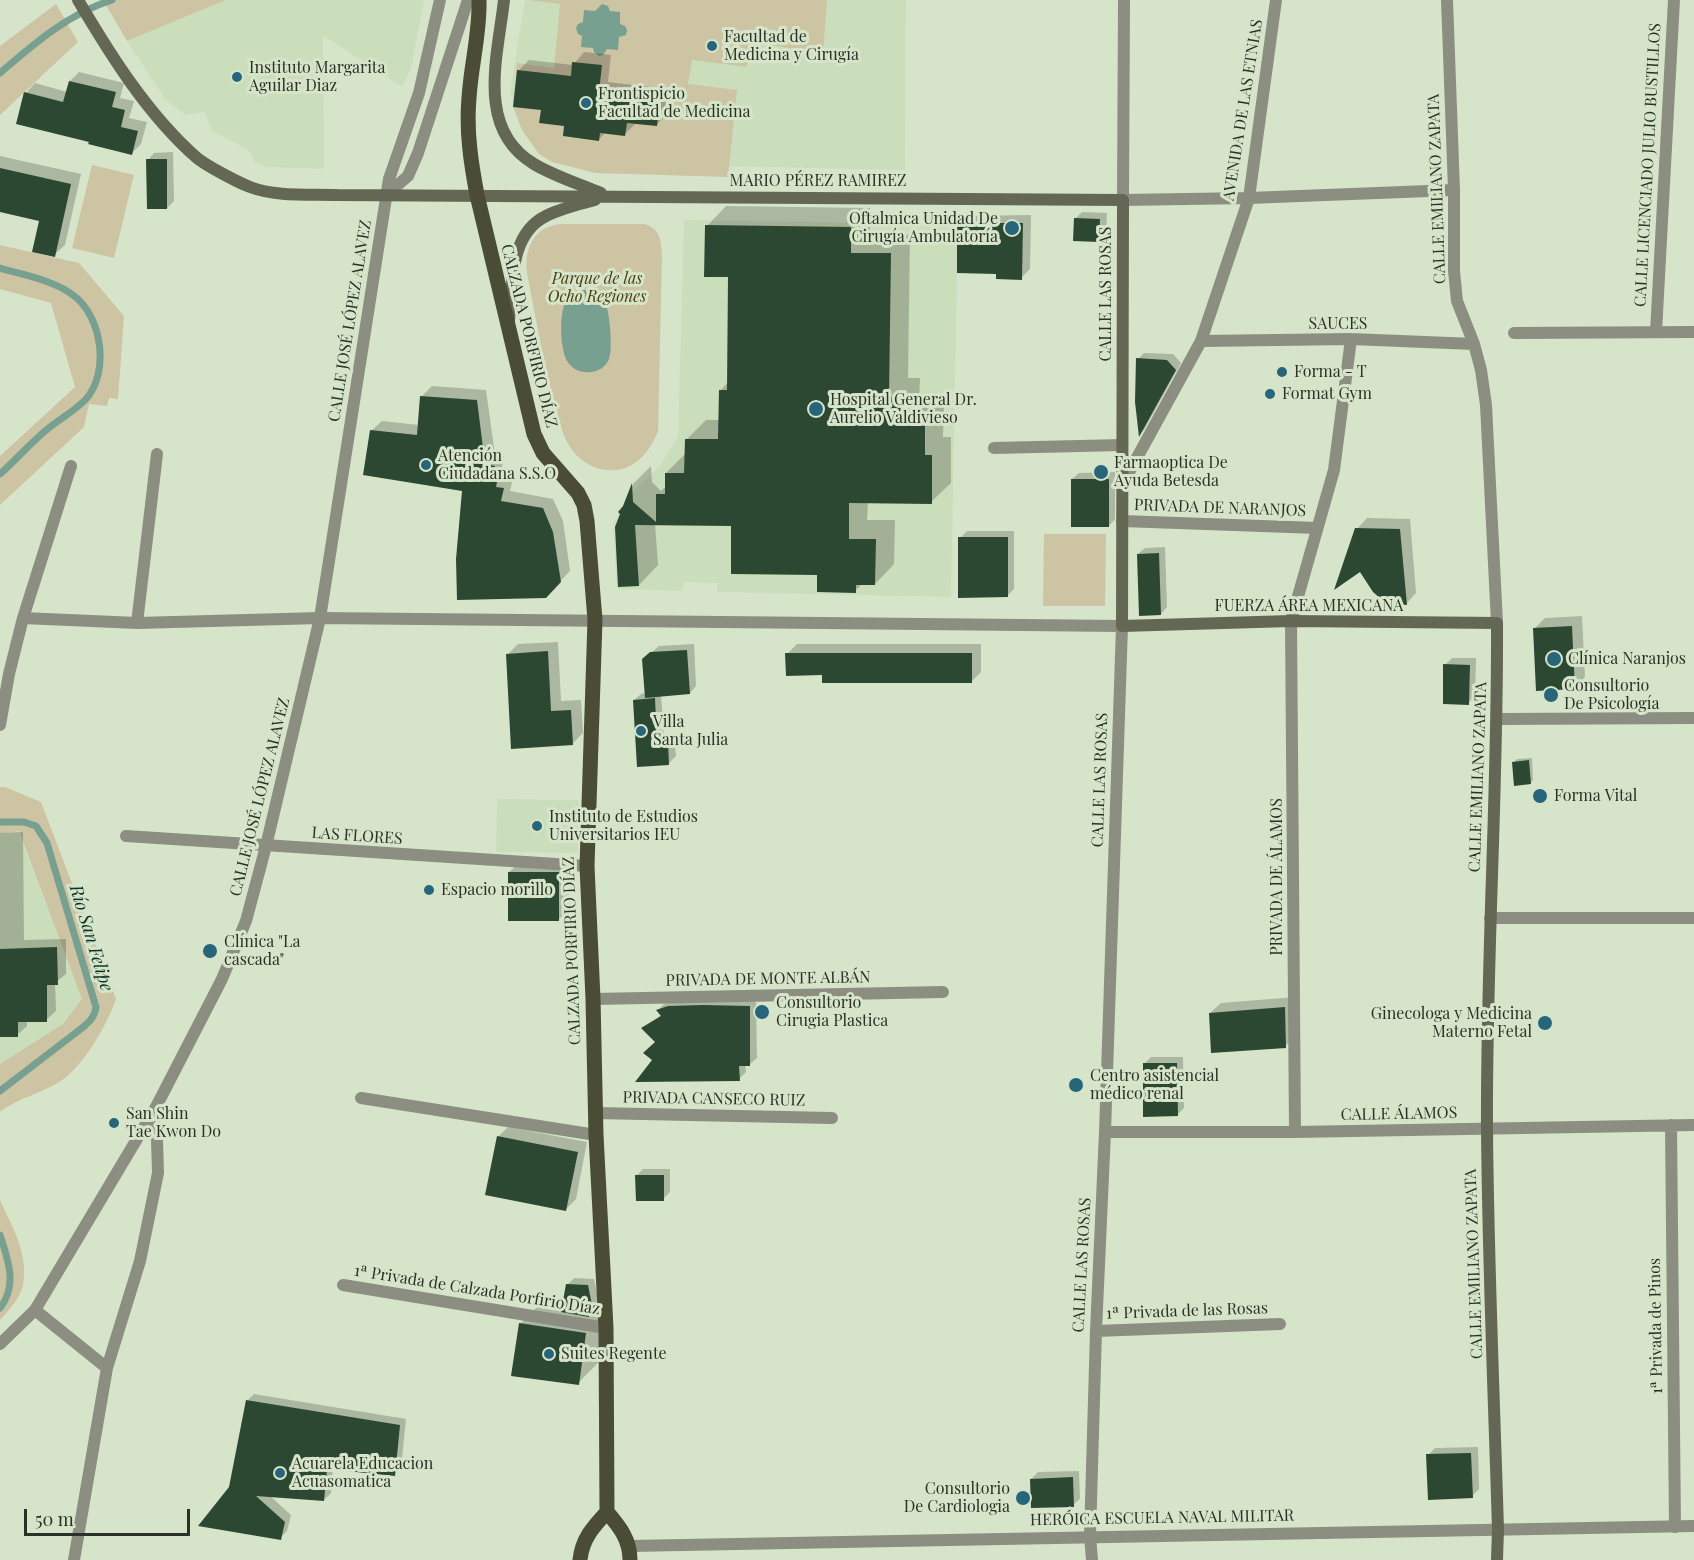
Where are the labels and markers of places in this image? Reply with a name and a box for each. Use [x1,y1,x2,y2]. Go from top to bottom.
place label: Facultad de Medicina y Cirugía [724,27,859,65]
marker: Facultad de Medicina y Cirugía [705,39,719,53]
place label: Instituto Margarita Aguilar Diaz [249,58,385,96]
marker: Instituto Margarita Aguilar Diaz [230,70,244,84]
place label: Frontispicio Facultad de Medicina [598,84,750,122]
marker: Frontispicio Facultad de Medicina [579,96,593,110]
place label: Oftalmica Unidad De Cirugía Ambulatoría [849,209,998,247]
marker: Oftalmica Unidad De Cirugía Ambulatoría [1003,219,1021,237]
place label: Forma - T [1294,362,1367,382]
marker: Forma - T [1275,365,1289,379]
place label: Format Gym [1282,384,1372,404]
marker: Format Gym [1263,387,1277,401]
place label: Hospital General Dr. Aurelio Valdivieso [830,390,977,428]
marker: Hospital General Dr. Aurelio Valdivieso [807,400,825,418]
place label: Atención Ciudadana S.S.O [438,446,556,484]
place label: Farmaoptica De Ayuda Betesda [1114,453,1228,491]
marker: Atención Ciudadana S.S.O [419,458,433,472]
marker: Farmaoptica De Ayuda Betesda [1092,463,1110,481]
place label: Clínica Naranjos [1568,649,1686,669]
marker: Clínica Naranjos [1545,650,1563,668]
place label: Consultorio De Psicología [1564,676,1659,714]
marker: Consultorio De Psicología [1542,686,1560,704]
place label: Villa Santa Julia [653,712,728,750]
marker: Villa Santa Julia [634,724,648,738]
place label: Forma Vital [1554,786,1637,806]
marker: Forma Vital [1531,787,1549,805]
place label: Instituto de Estudios Universitarios IEU [549,807,698,845]
marker: Instituto de Estudios Universitarios IEU [530,819,544,833]
place label: Espacio morillo [441,880,553,900]
marker: Espacio morillo [422,883,436,897]
place label: Clínica "La cascada" [224,932,300,970]
marker: Clínica "La cascada" [201,942,219,960]
place label: Consultorio Cirugia Plastica [776,993,888,1031]
marker: Consultorio Cirugia Plastica [753,1003,771,1021]
place label: Ginecologa y Medicina Materno Fetal [1371,1004,1532,1042]
marker: Ginecologa y Medicina Materno Fetal [1536,1014,1554,1032]
place label: Centro asistencial médico renal [1090,1066,1219,1104]
marker: Centro asistencial médico renal [1067,1076,1085,1094]
place label: San Shin Tae Kwon Do [126,1104,221,1142]
marker: San Shin Tae Kwon Do [107,1116,121,1130]
place label: Suites Regente [561,1344,667,1364]
marker: Suites Regente [542,1347,556,1361]
place label: Acuarela Educacion Acuasomatica [292,1454,433,1492]
marker: Acuarela Educacion Acuasomatica [273,1466,287,1480]
place label: Consultorio De Cardiologia [904,1479,1010,1517]
marker: Consultorio De Cardiologia [1014,1489,1032,1507]

